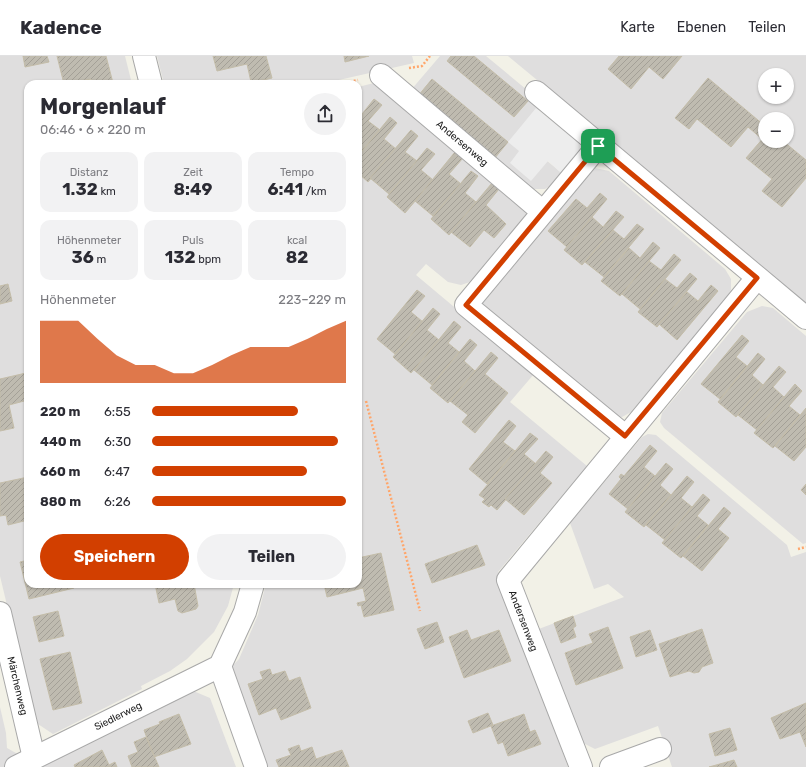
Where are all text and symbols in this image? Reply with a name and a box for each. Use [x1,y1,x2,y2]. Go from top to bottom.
text: Kadence [20,16,102,39]
text: Karte [620,19,655,36]
text: Ebenen [677,19,726,36]
text: Teilen [748,19,786,36]
map controls [758,68,794,148]
button: + [758,68,794,104]
text: Morgenlauf [40,93,166,120]
button: share [304,93,346,135]
button: − [758,112,794,148]
street label: Andersenweg [433,118,490,169]
text: 06:46 · 6 × 220 m [40,122,146,137]
pin [581,129,615,163]
icon: arrive [587,135,609,157]
text: Distanz [70,166,108,179]
text: Zeit [183,166,203,179]
text: Tempo [280,166,314,179]
text: 1.32 [62,179,98,199]
text: 8:49 [174,179,212,199]
text: 6:41 [267,179,303,199]
text: km [98,185,116,198]
text: /km [303,185,327,198]
text: Höhenmeter [57,234,121,247]
text: Puls [182,234,204,247]
text: kcal [287,234,307,247]
text: 36 [72,247,94,267]
text: 132 [165,247,196,267]
text: 82 [286,247,308,267]
text: m [94,253,106,266]
text: bpm [196,253,221,266]
text: Höhenmeter [40,292,116,307]
text: 223–229 m [278,292,346,307]
text: 220 m [40,404,80,419]
text: 6:55 [104,404,131,419]
text: 440 m [40,434,81,449]
text: 6:30 [104,434,131,449]
text: 660 m [40,464,80,479]
text: 6:47 [104,464,130,479]
text: 880 m [40,494,81,509]
text: 6:26 [104,494,131,509]
button: Speichern [40,534,189,580]
button: Teilen [197,534,346,580]
street label: Andersenweg [506,589,540,653]
street label: Märchenweg [4,655,30,717]
street label: Siedlerweg [92,700,144,733]

